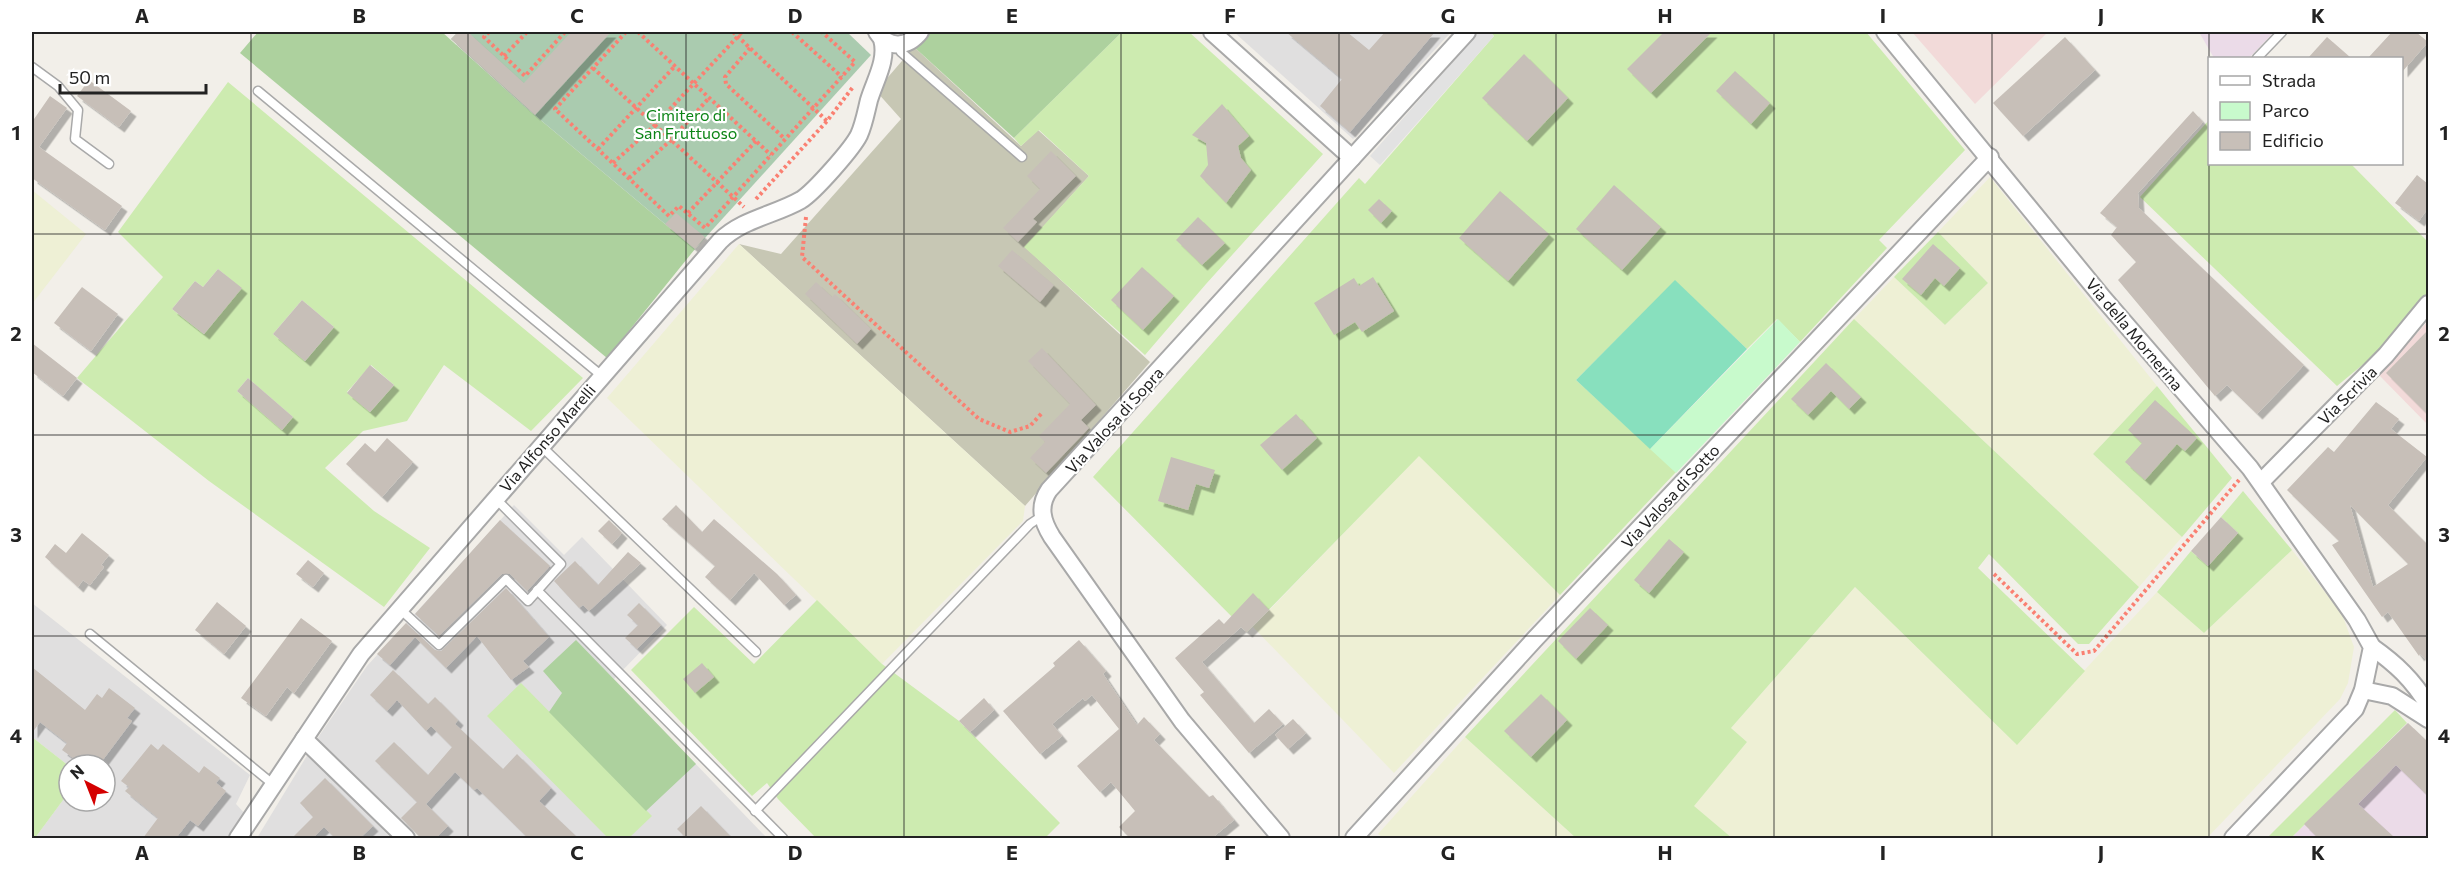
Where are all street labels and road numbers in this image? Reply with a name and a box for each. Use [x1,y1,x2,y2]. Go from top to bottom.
street label: Via della Mornerina [2083,274,2187,394]
street label: Via Scrivia [2314,362,2380,428]
street label: Via Valosa di Sopra [1061,363,1167,477]
street label: Via Alfonso Marelli [495,380,599,496]
street label: Via Valosa di Sotto [1617,440,1723,552]

